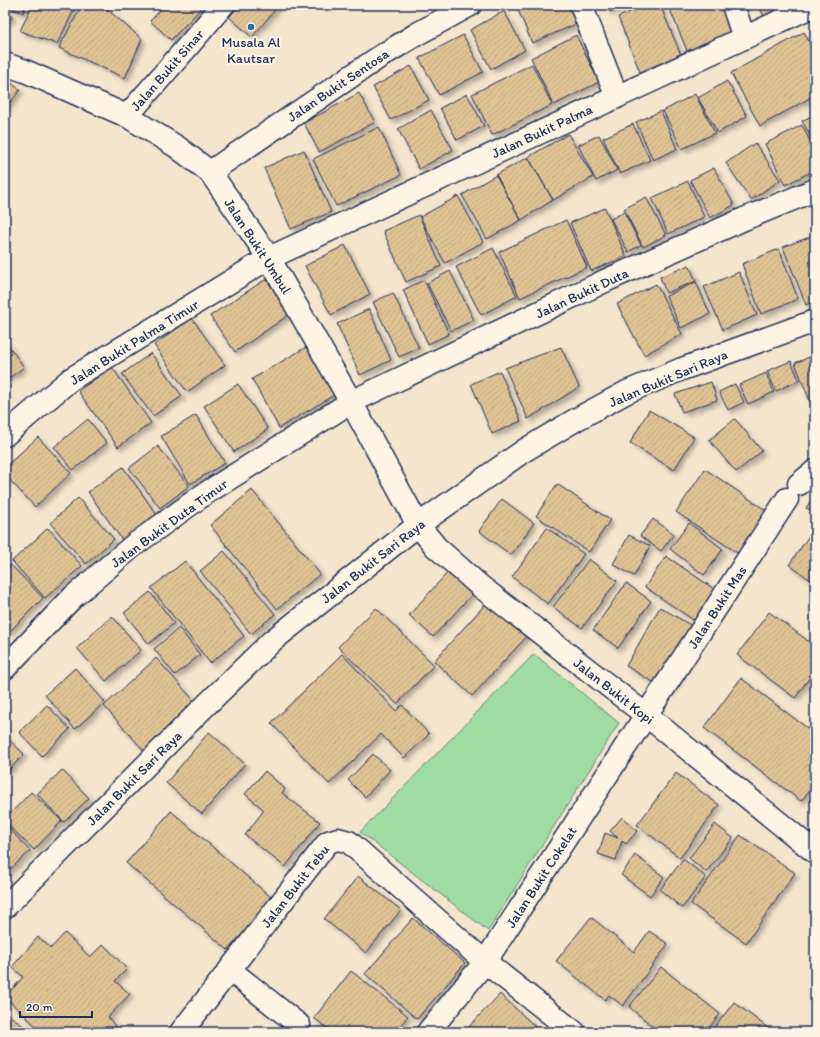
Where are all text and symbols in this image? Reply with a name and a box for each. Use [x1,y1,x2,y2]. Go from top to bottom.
marker: Musala Al Kautsar [246,22,256,32]
street label: Jalan Bukit Sinar [127,26,208,115]
place label: Musala Al Kautsar [221,34,281,67]
street label: Jalan Bukit Sentosa [284,45,393,126]
street label: Jalan Bukit Palma [489,100,596,162]
street label: Jalan Bukit Umbul [220,195,295,297]
street label: Jalan Bukit Duta [533,264,632,322]
street label: Jalan Bukit Palma Timur [67,295,202,389]
street label: Jalan Bukit Sari Raya [606,346,730,411]
street label: Jalan Bukit Duta Timur [108,475,231,571]
street label: Jalan Bukit Sari Raya [318,515,429,607]
street label: Jalan Bukit Mas [684,563,750,652]
street label: Jalan Bukit Kopi [570,655,657,728]
street label: Jalan Bukit Sari Raya [83,727,185,829]
street label: Jalan Bukit Cokelat [502,823,581,931]
street label: Jalan Bukit Tebu [258,841,333,931]
scale bar [20,993,92,1019]
text: 20 m [26,1000,53,1014]

